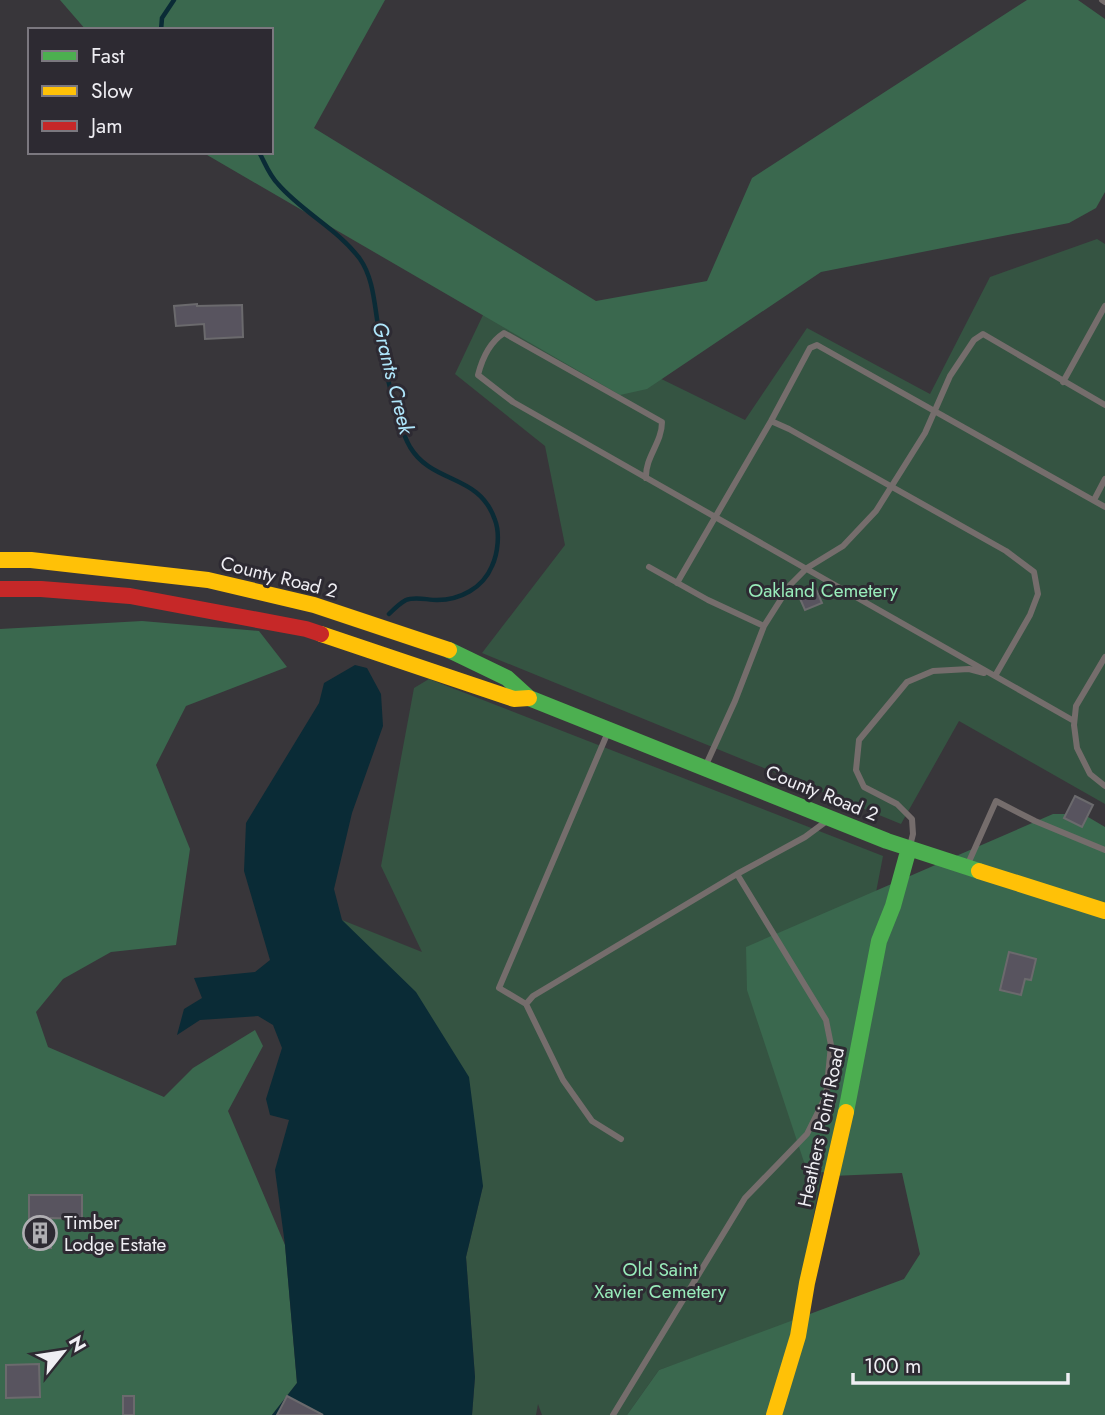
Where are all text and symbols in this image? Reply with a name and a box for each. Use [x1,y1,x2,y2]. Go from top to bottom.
legend [28,28,273,154]
text: Fast [91,41,124,71]
text: Slow [91,76,133,106]
text: Jam [88,111,123,141]
water label: Grants Creek [365,319,422,438]
street label: County Road 2 [218,549,340,605]
park label: Oakland Cemetery [748,577,898,604]
street label: County Road 2 [762,758,882,828]
street label: Heathers Point Road [791,1044,851,1210]
place label: Timber Lodge Estate [64,1209,166,1258]
building icon: Timber Lodge Estate [21,1214,59,1252]
park label: Old Saint Xavier Cemetery [594,1256,727,1305]
north arrow [28,1317,98,1387]
text: N [62,1330,93,1357]
scale bar [853,1342,1068,1386]
text: 100 m [864,1351,921,1381]

